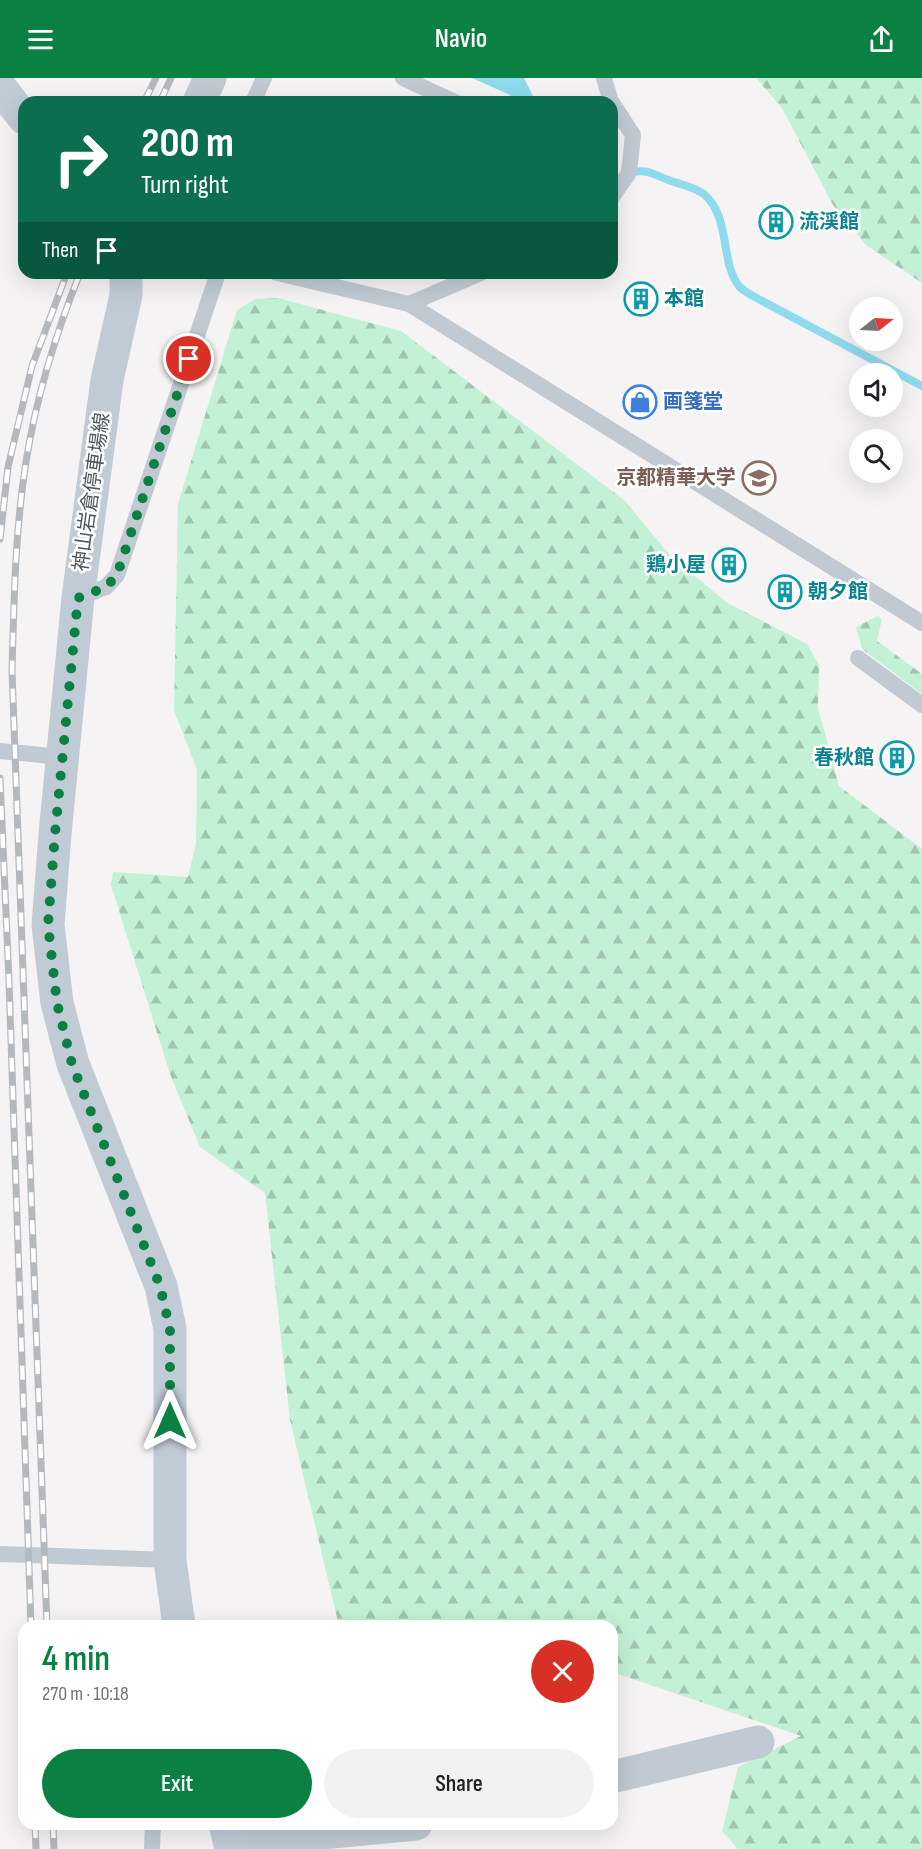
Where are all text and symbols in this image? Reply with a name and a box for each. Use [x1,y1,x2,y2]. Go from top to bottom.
icon: menu [24,23,57,56]
text: Navio [435,23,487,55]
icon: share [865,23,898,56]
text: 200 m [141,118,234,169]
icon: right [42,120,120,198]
text: Turn right [141,169,228,201]
building icon: 流渓館 [758,204,794,240]
place label: 流渓館 [799,210,859,234]
icon: arrive [90,234,123,267]
text: Then [42,237,78,264]
building icon: 本館 [623,281,659,317]
place label: 本館 [664,287,704,311]
north arrow [849,297,903,351]
map controls [849,297,903,483]
pin [163,333,214,384]
icon: arrive [172,342,205,375]
button: sound [849,363,903,417]
shop icon: 画箋堂 [622,384,658,420]
place label: 画箋堂 [663,390,723,414]
street label: 神山岩倉停車場線 [69,411,115,573]
button: search [849,429,903,483]
school or university icon: 京都精華大学 [741,460,777,496]
place label: 京都精華大学 [616,466,736,490]
building icon: 鶏小屋 [711,547,747,583]
place label: 鶏小屋 [646,553,706,577]
building icon: 朝夕館 [767,574,803,610]
place label: 朝夕館 [808,580,868,604]
building icon: 春秋館 [879,740,915,776]
place label: 春秋館 [814,746,874,770]
position arrow [138,1389,202,1453]
text: 4 min [42,1638,110,1681]
button: close [531,1640,594,1703]
text: 270 m · 10:18 [42,1682,129,1706]
button: Exit [42,1749,312,1818]
button: Share [324,1749,594,1818]

